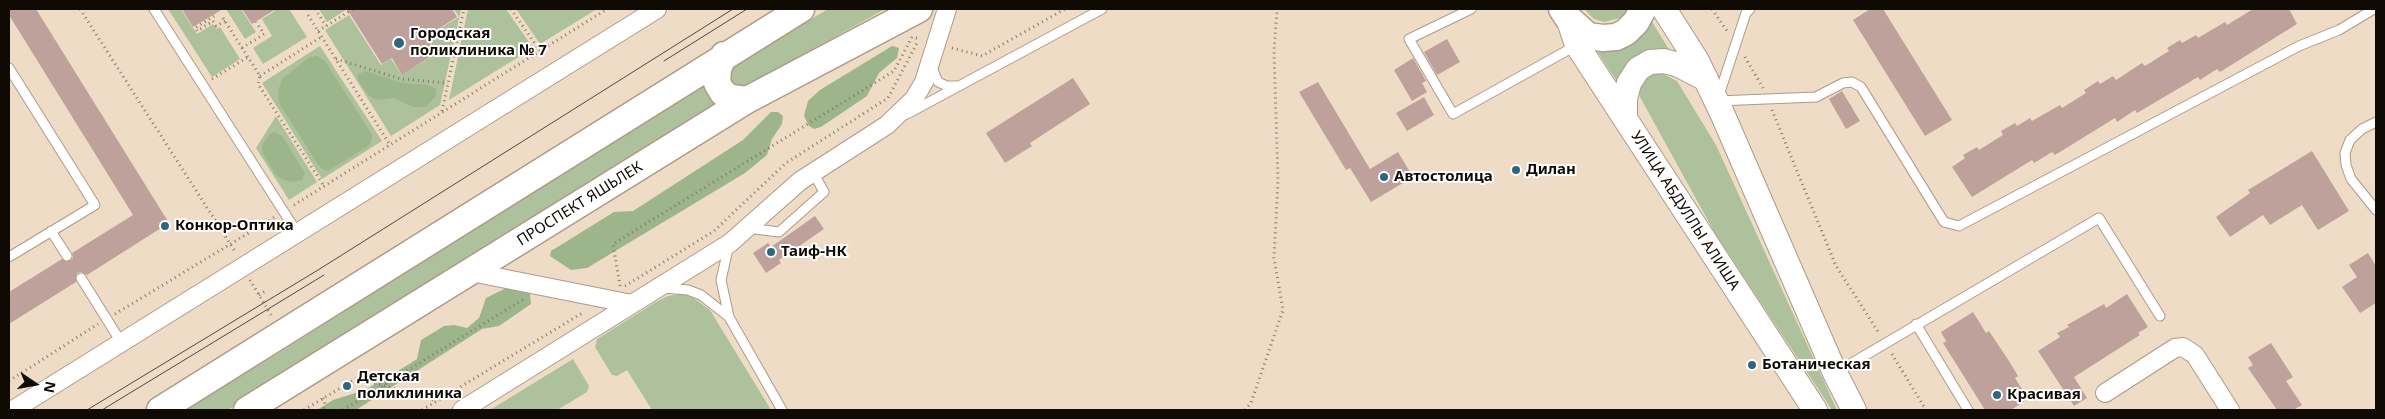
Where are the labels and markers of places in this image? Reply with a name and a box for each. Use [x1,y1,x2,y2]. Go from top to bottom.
place label: Городская поликлиника № 7 [410,25,547,60]
marker: Городская поликлиника № 7 [392,36,406,50]
place label: Дилан [1526,161,1576,179]
marker: Дилан [1510,164,1522,176]
place label: Автостолица [1394,168,1493,186]
marker: Автостолица [1378,171,1390,183]
place label: Конкор-Оптика [175,217,294,235]
marker: Конкор-Оптика [159,220,171,232]
place label: Таиф-НК [781,243,847,261]
marker: Таиф-НК [765,246,777,258]
place label: Ботаническая [1762,356,1870,374]
marker: Ботаническая [1746,359,1758,371]
place label: Детская поликлиника [357,368,462,403]
marker: Детская поликлиника [341,380,353,392]
place label: Красивая [2007,386,2081,404]
marker: Красивая [1991,389,2003,401]

